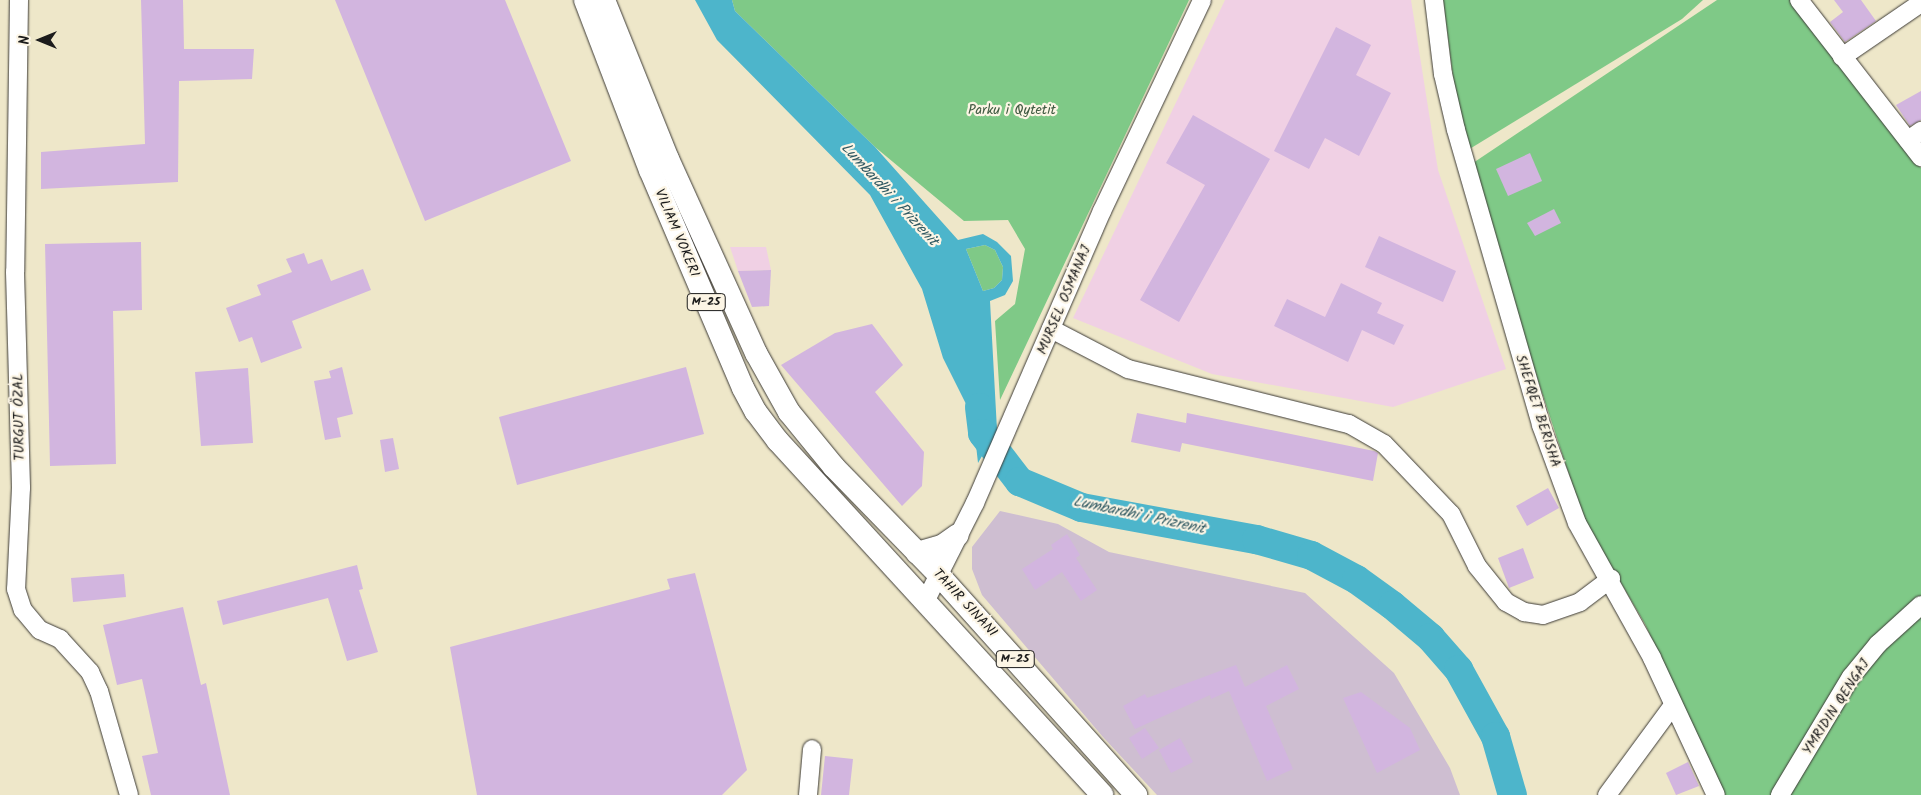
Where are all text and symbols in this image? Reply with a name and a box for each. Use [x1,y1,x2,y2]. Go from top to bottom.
north arrow [15,15,65,65]
text: N [14,36,36,44]
park label: Parku i Qytetit [968,102,1056,118]
water label: Lumbardhi i Prizrenit [837,140,941,250]
street label: VILIAM VOKERI [651,186,703,280]
street label: MURSEL OSMANAJ [1033,243,1095,357]
road number: M-25 [686,292,726,312]
street label: SHEFQET BERISHA [1512,353,1564,469]
street label: TURGUT ÖZAL [10,373,28,461]
water label: Lumbardhi i Prizrenit [1071,493,1207,539]
street label: TAHIR SINANI [929,565,1001,641]
road number: M-25 [995,650,1035,669]
street label: YMRIDIN QENGAJ [1799,656,1873,758]

